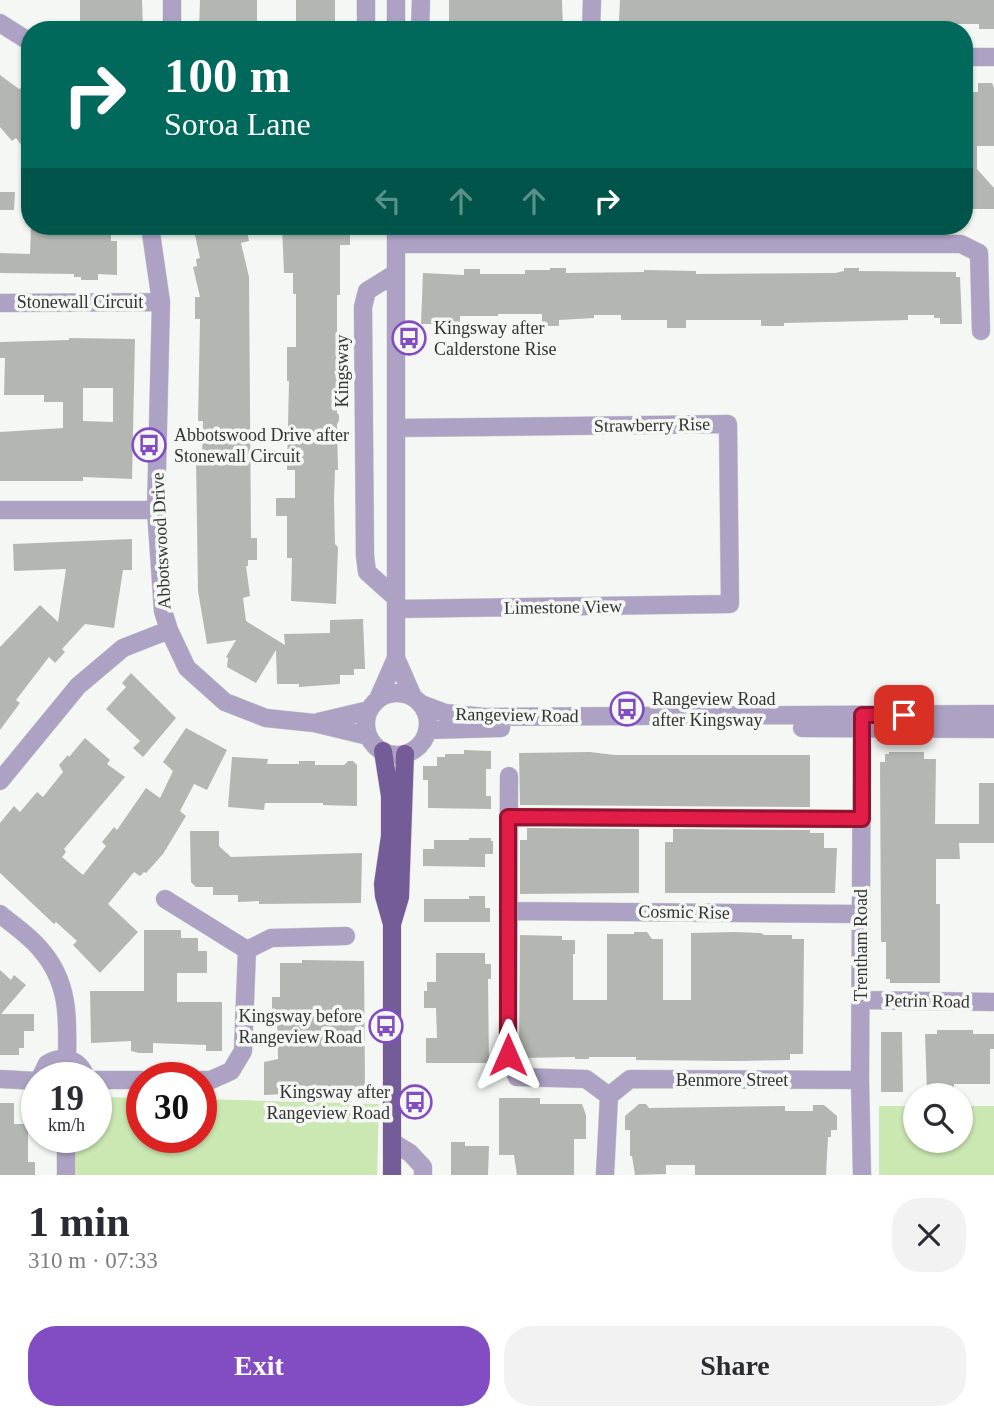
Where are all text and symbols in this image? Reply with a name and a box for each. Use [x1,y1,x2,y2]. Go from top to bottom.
text: 100 m [164,48,291,103]
icon: right [49,49,140,140]
text: Soroa Lane [164,106,311,142]
icon: left [369,182,407,220]
icon: ahead [442,182,480,220]
icon: ahead [515,182,553,220]
icon: right [588,182,626,220]
street label: Stonewall Circuit [17,292,143,312]
place label: Kingsway after Calderstone Rise [434,318,556,359]
bus stop icon: Kingsway after Calderstone Rise [390,319,428,357]
street label: Kingsway [332,335,352,408]
street label: Strawberry Rise [594,414,710,436]
place label: Abbotswood Drive after Stonewall Circuit [174,425,349,466]
bus stop icon: Abbotswood Drive after Stonewall Circuit [130,426,168,464]
street label: Abbotswood Drive [147,472,175,610]
street label: Limestone View [504,596,622,618]
pin [874,685,934,745]
place label: Rangeview Road after Kingsway [652,689,775,730]
bus stop icon: Rangeview Road after Kingsway [608,690,646,728]
icon: arrive [885,696,923,734]
street label: Rangeview Road [455,704,579,726]
street label: Trentham Road [851,889,871,1001]
street label: Cosmic Rise [638,901,730,923]
street label: Petrin Road [884,990,970,1012]
place label: Kingsway before Rangeview Road [239,1006,362,1047]
bus stop icon: Kingsway before Rangeview Road [367,1007,405,1045]
position arrow [471,1018,545,1092]
speed limit sign: 30 [126,1062,217,1153]
street label: Benmore Street [676,1070,788,1090]
text: 19 [49,1079,84,1118]
place label: Kingsway after Rangeview Road [267,1082,390,1123]
bus stop icon: Kingsway after Rangeview Road [396,1083,434,1121]
map controls [903,1083,973,1153]
button: search [903,1083,973,1153]
text: km/h [48,1115,85,1135]
button: close [892,1198,966,1272]
text: 1 min [28,1199,130,1245]
text: 310 m · 07:33 [28,1248,158,1273]
button: Exit [28,1326,490,1406]
button: Share [504,1326,966,1406]

